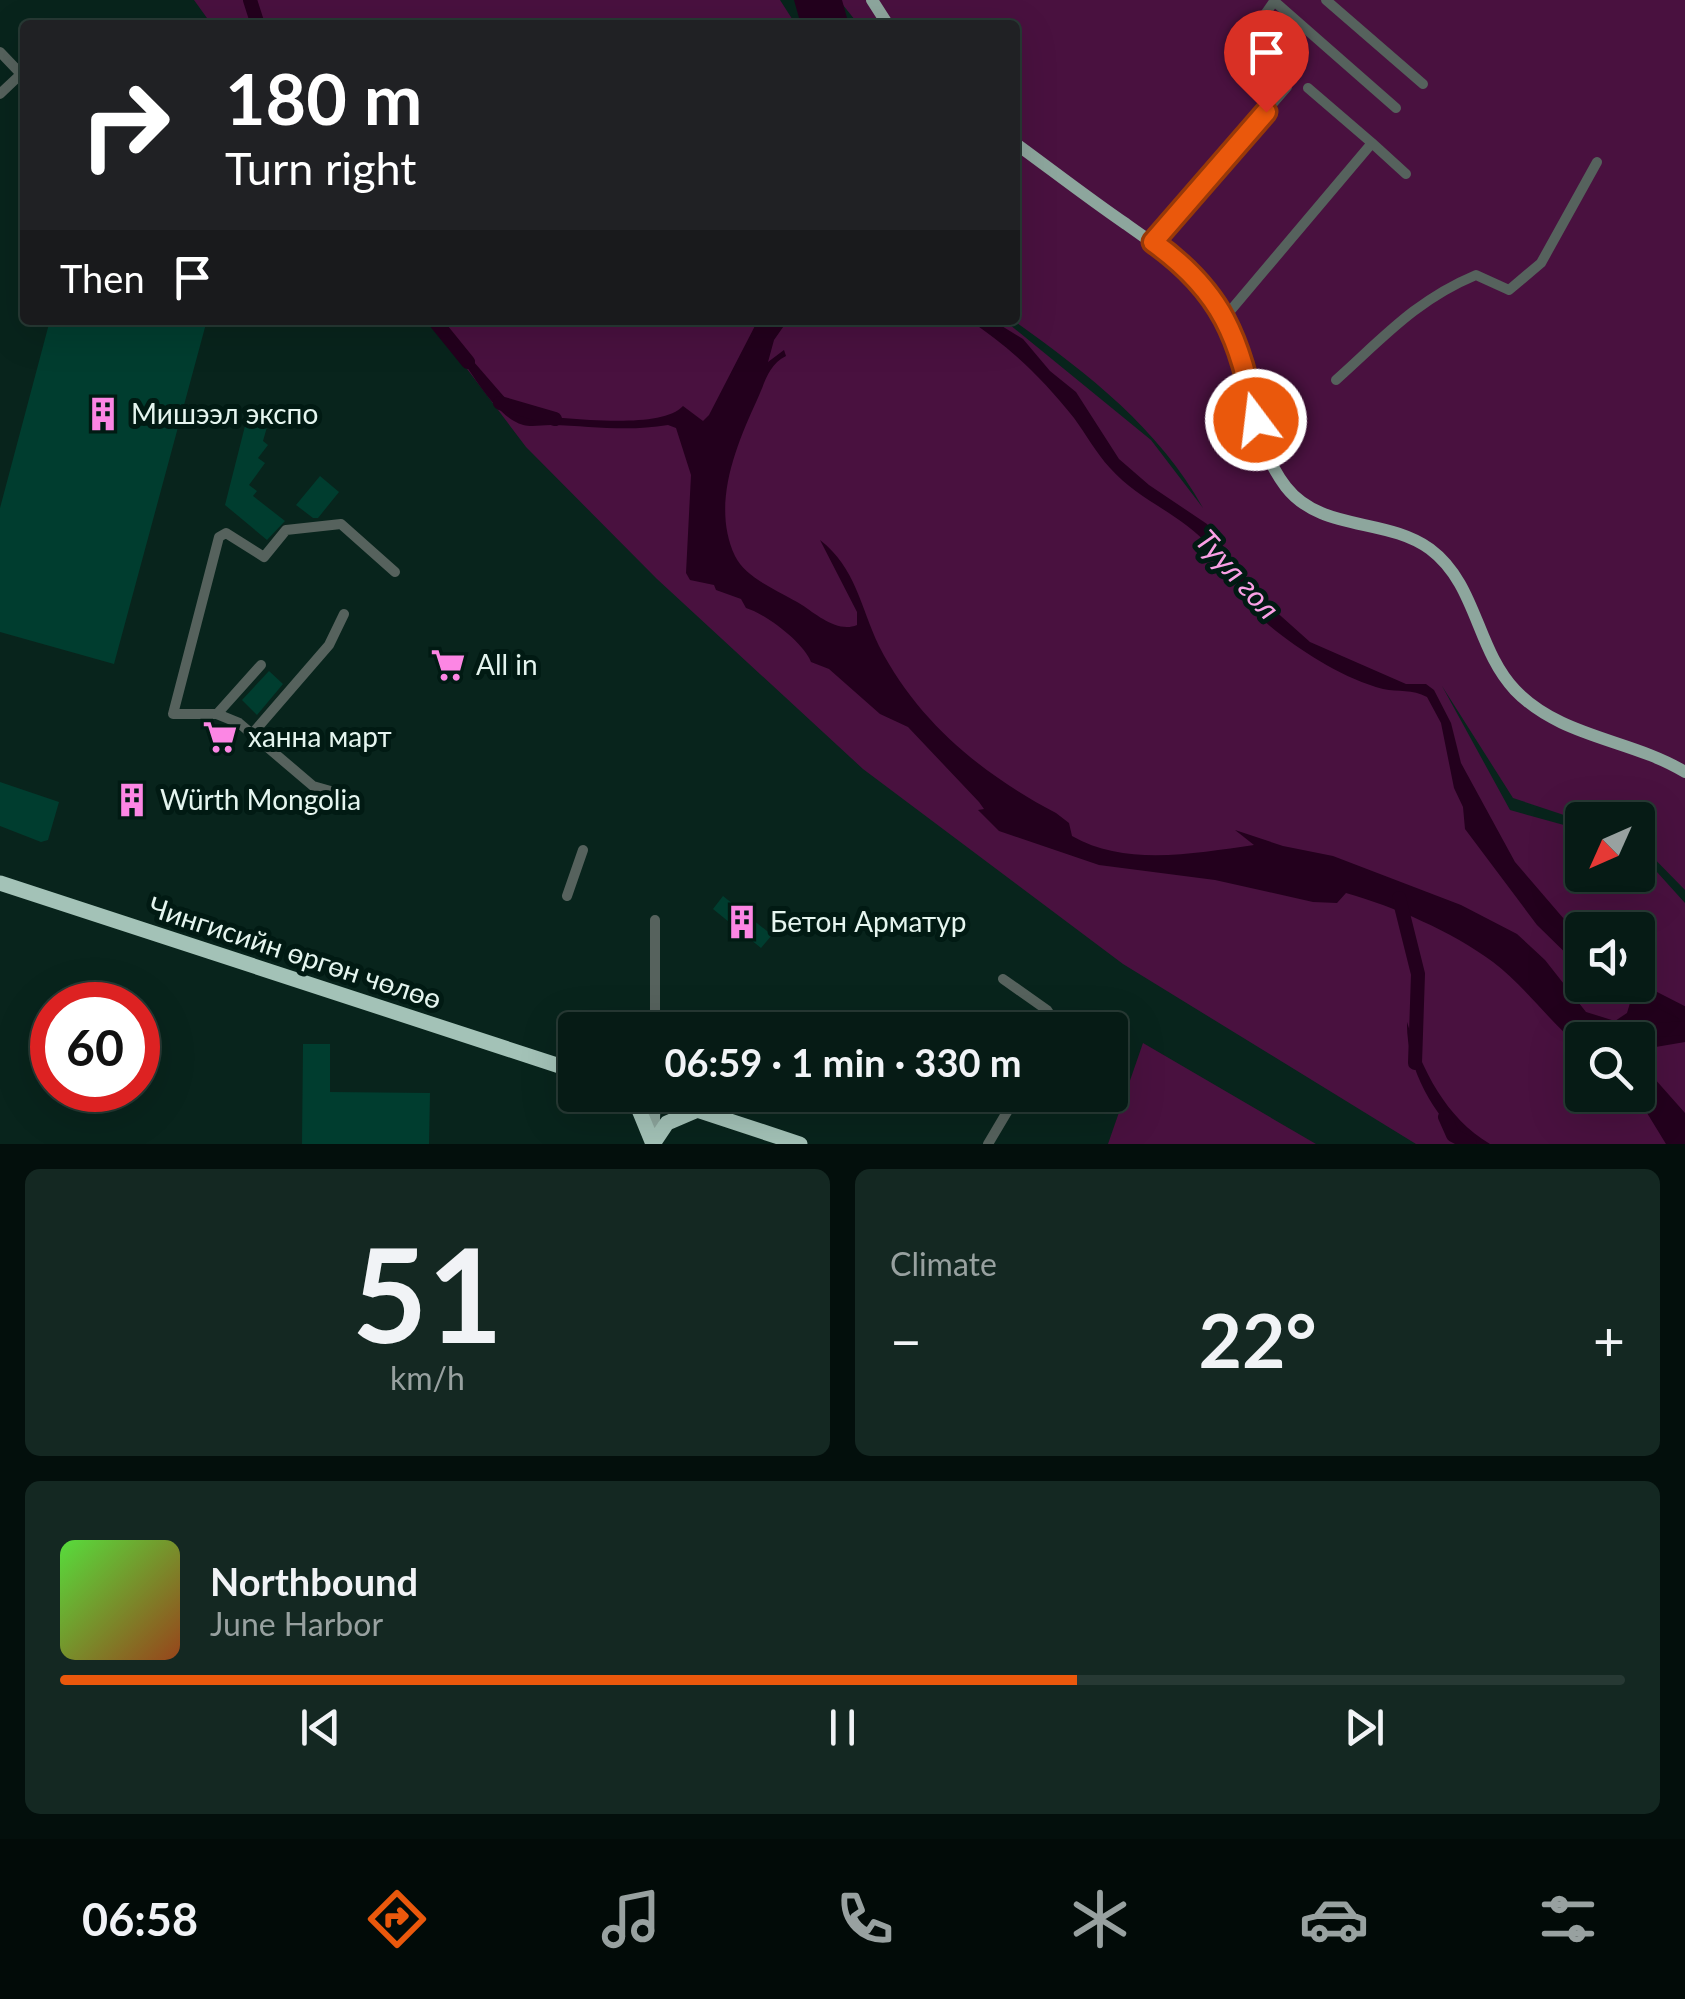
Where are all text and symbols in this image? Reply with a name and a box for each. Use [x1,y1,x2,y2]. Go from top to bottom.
pin [1224,10,1309,113]
icon: arrive [1239,25,1294,80]
text: 180 m [225,56,422,140]
icon: right [60,60,190,190]
text: Turn right [225,141,416,195]
icon: arrive [165,250,220,305]
text: Then [60,255,145,301]
position arrow [1204,368,1308,472]
building icon: Мишээл экспо [84,395,122,433]
place label: Мишээл экспо [131,396,318,430]
water label: Туул гол [1189,522,1288,626]
supermarket icon: All in [429,646,467,684]
place label: All in [476,647,538,681]
supermarket icon: ханна март [201,718,239,756]
place label: ханна март [248,719,392,753]
building icon: Würth Mongolia [113,781,151,819]
place label: Würth Mongolia [160,782,361,816]
north arrow [1565,802,1655,892]
map controls [1565,802,1655,1112]
street label: Чингисийн өргөн чөлөө [145,889,446,1015]
building icon: Бетон Арматур [723,903,761,941]
place label: Бетон Арматур [770,904,966,938]
button: sound [1565,912,1655,1002]
speed limit sign: 60 [30,982,160,1112]
button: search [1565,1022,1655,1112]
text: 06:59 · 1 min · 330 m [664,1039,1022,1085]
text: 51 [352,1215,503,1371]
text: Climate [890,1244,997,1283]
text: 22° [1198,1294,1317,1384]
text: − [890,1307,922,1373]
text: + [1593,1307,1625,1373]
text: km/h [390,1358,465,1397]
text: Northbound [210,1558,418,1604]
text: June Harbor [210,1604,383,1643]
icon: previous [293,1700,348,1755]
icon: pause [815,1700,870,1755]
icon: next [1337,1700,1392,1755]
icon: directions [362,1884,432,1954]
icon: music [596,1884,666,1954]
icon: phone [830,1884,900,1954]
icon: climate [1065,1884,1135,1954]
icon: car [1299,1884,1369,1954]
icon: filters [1533,1884,1603,1954]
text: 06:58 [82,1892,198,1946]

